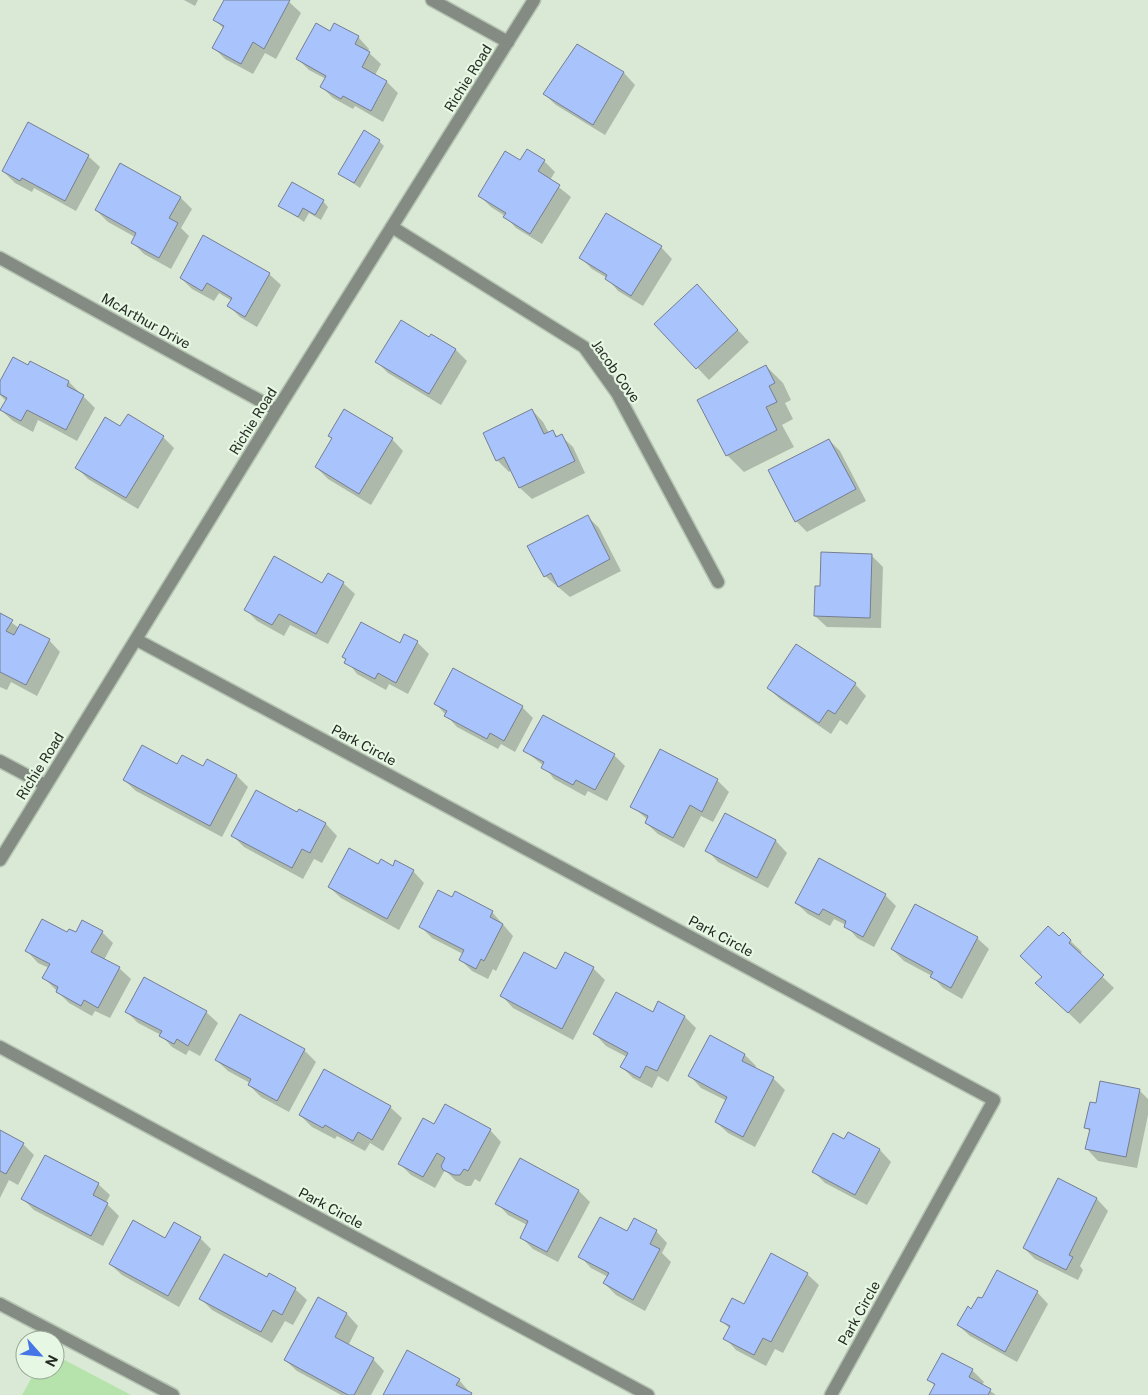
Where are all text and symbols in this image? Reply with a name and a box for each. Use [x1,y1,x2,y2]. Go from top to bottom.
street label: Richie Road [441,41,495,115]
street label: McArthur Drive [99,290,193,352]
street label: Jacob Cove [589,337,643,405]
street label: Richie Road [226,384,280,458]
street label: Park Circle [329,721,399,769]
street label: Richie Road [13,729,67,803]
street label: Park Circle [686,912,756,960]
street label: Park Circle [296,1184,366,1232]
street label: Park Circle [835,1278,883,1348]
north arrow [15,1330,65,1380]
text: N [42,1352,61,1369]

